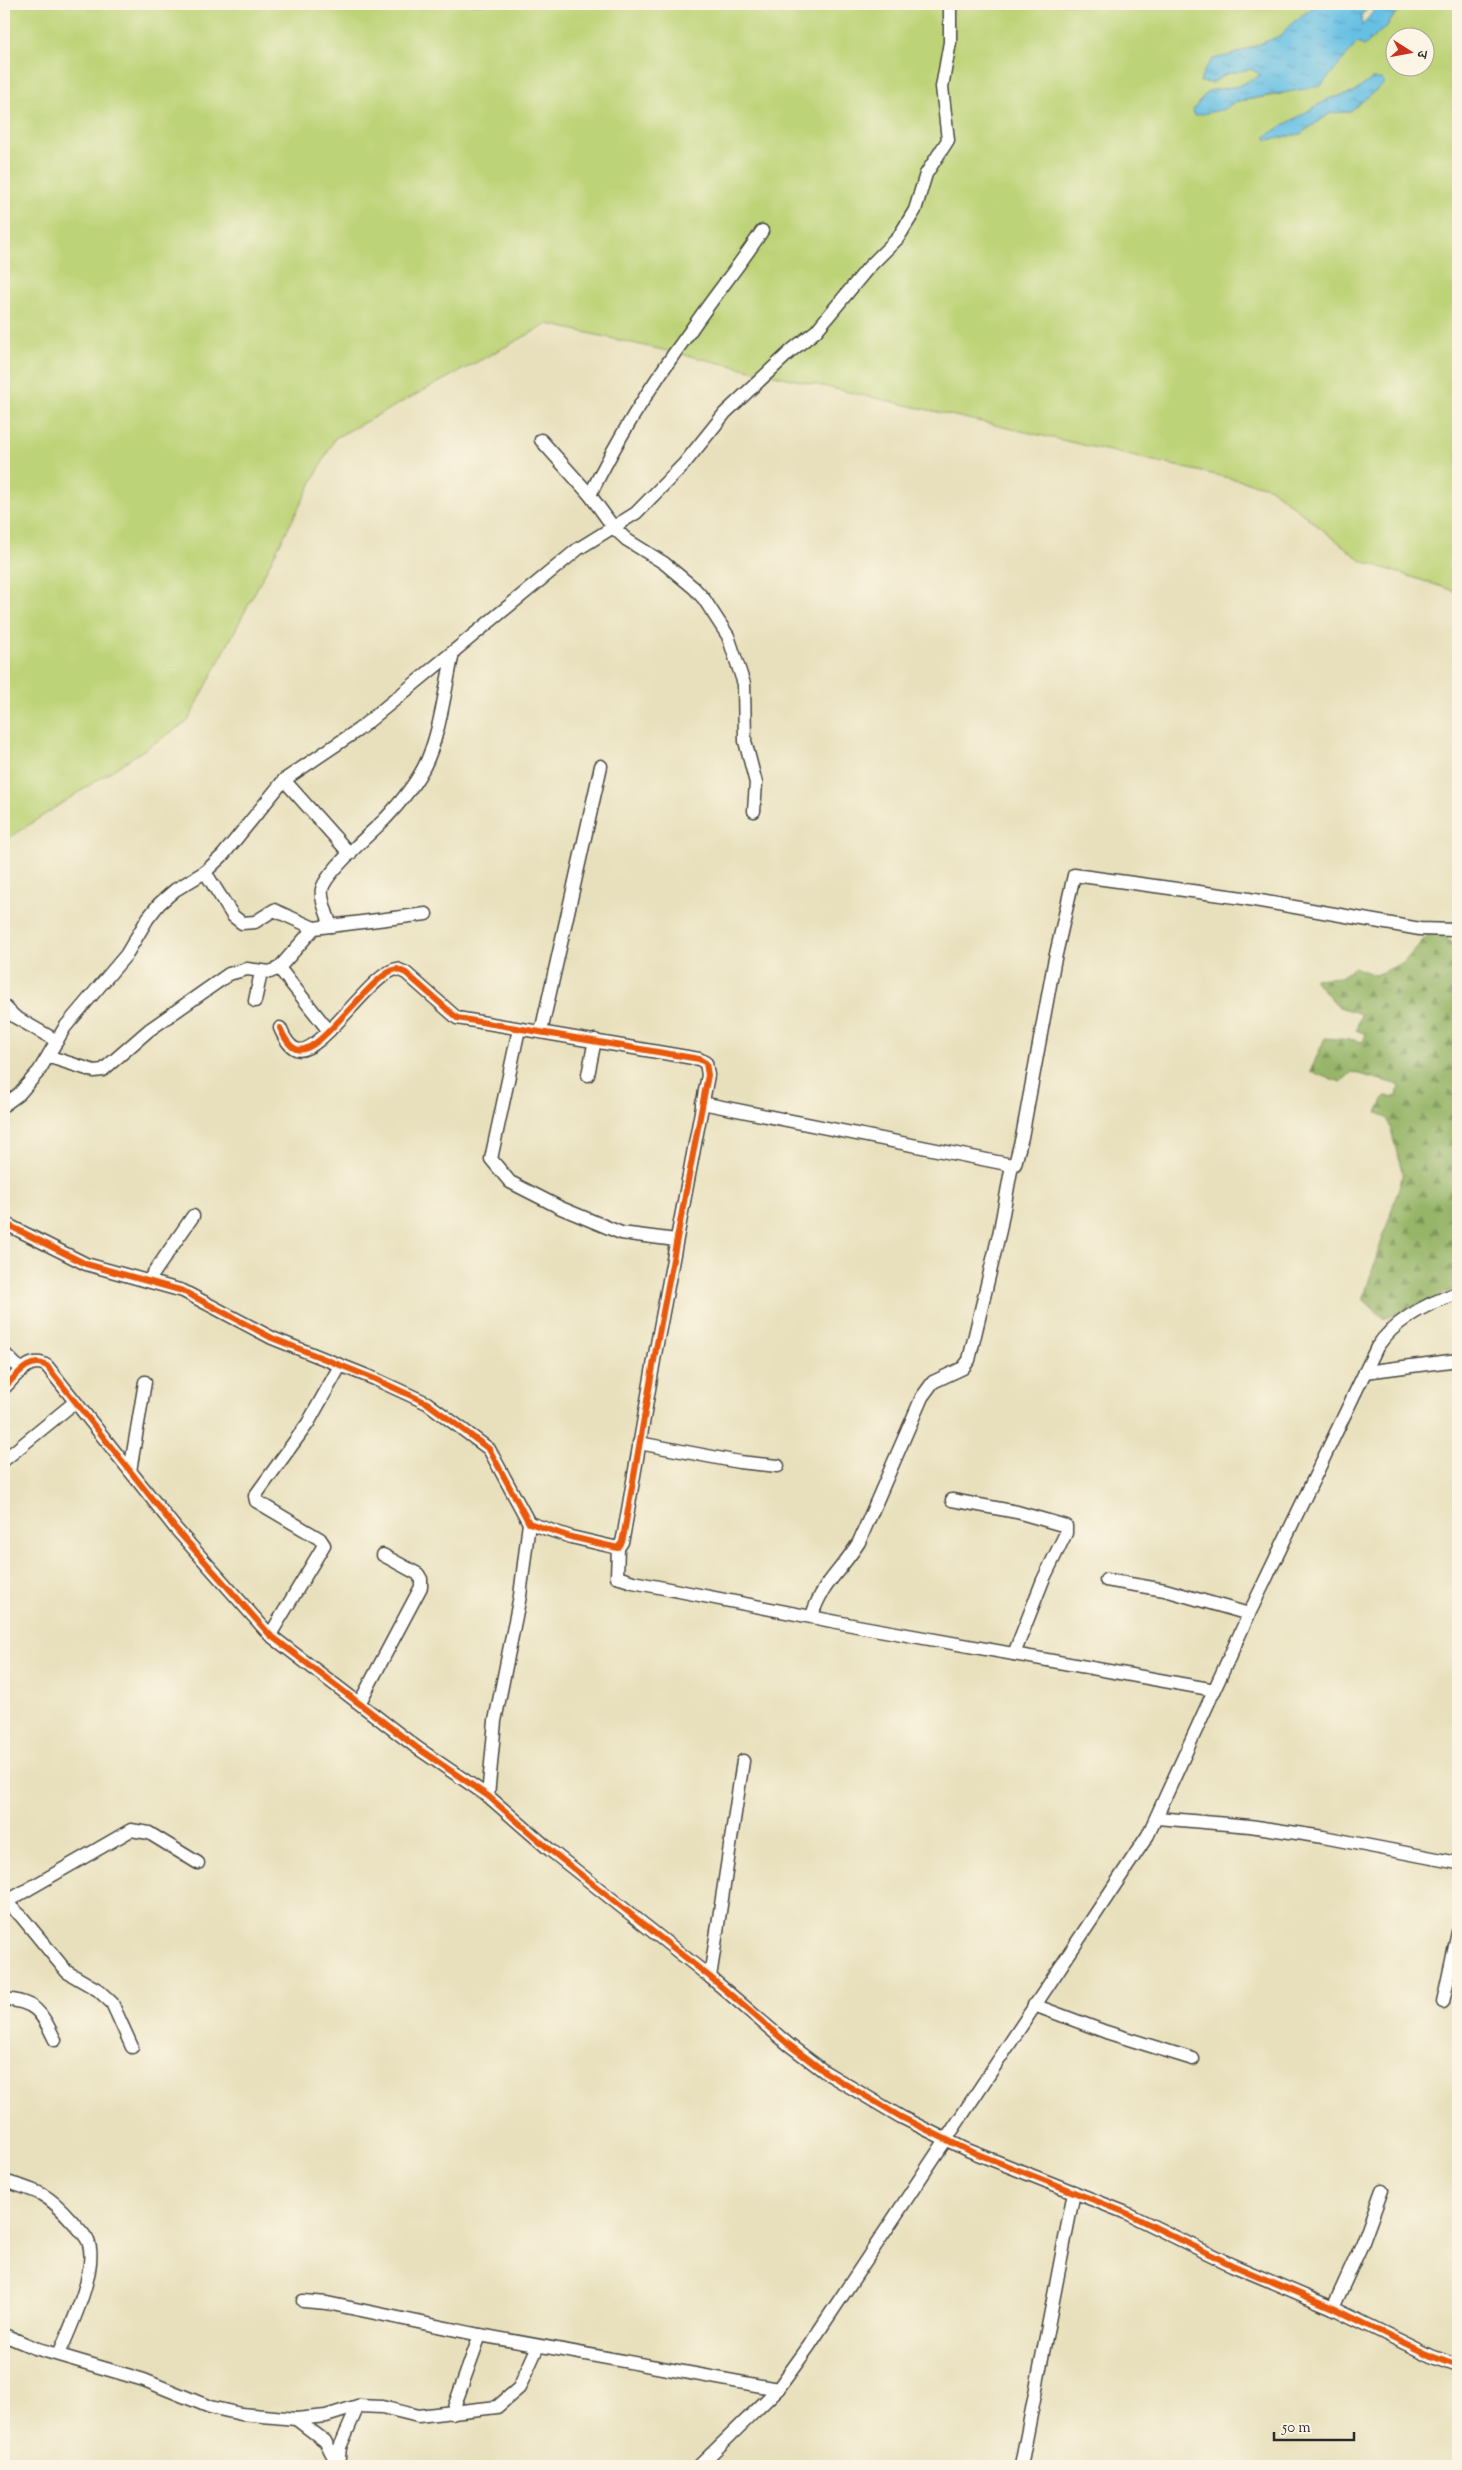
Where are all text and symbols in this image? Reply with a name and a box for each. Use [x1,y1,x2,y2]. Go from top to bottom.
north arrow [1384,28,1434,78]
text: उ [1410,48,1431,60]
scale bar [1274,2410,1354,2442]
text: 50 m [1281,2418,1311,2439]

